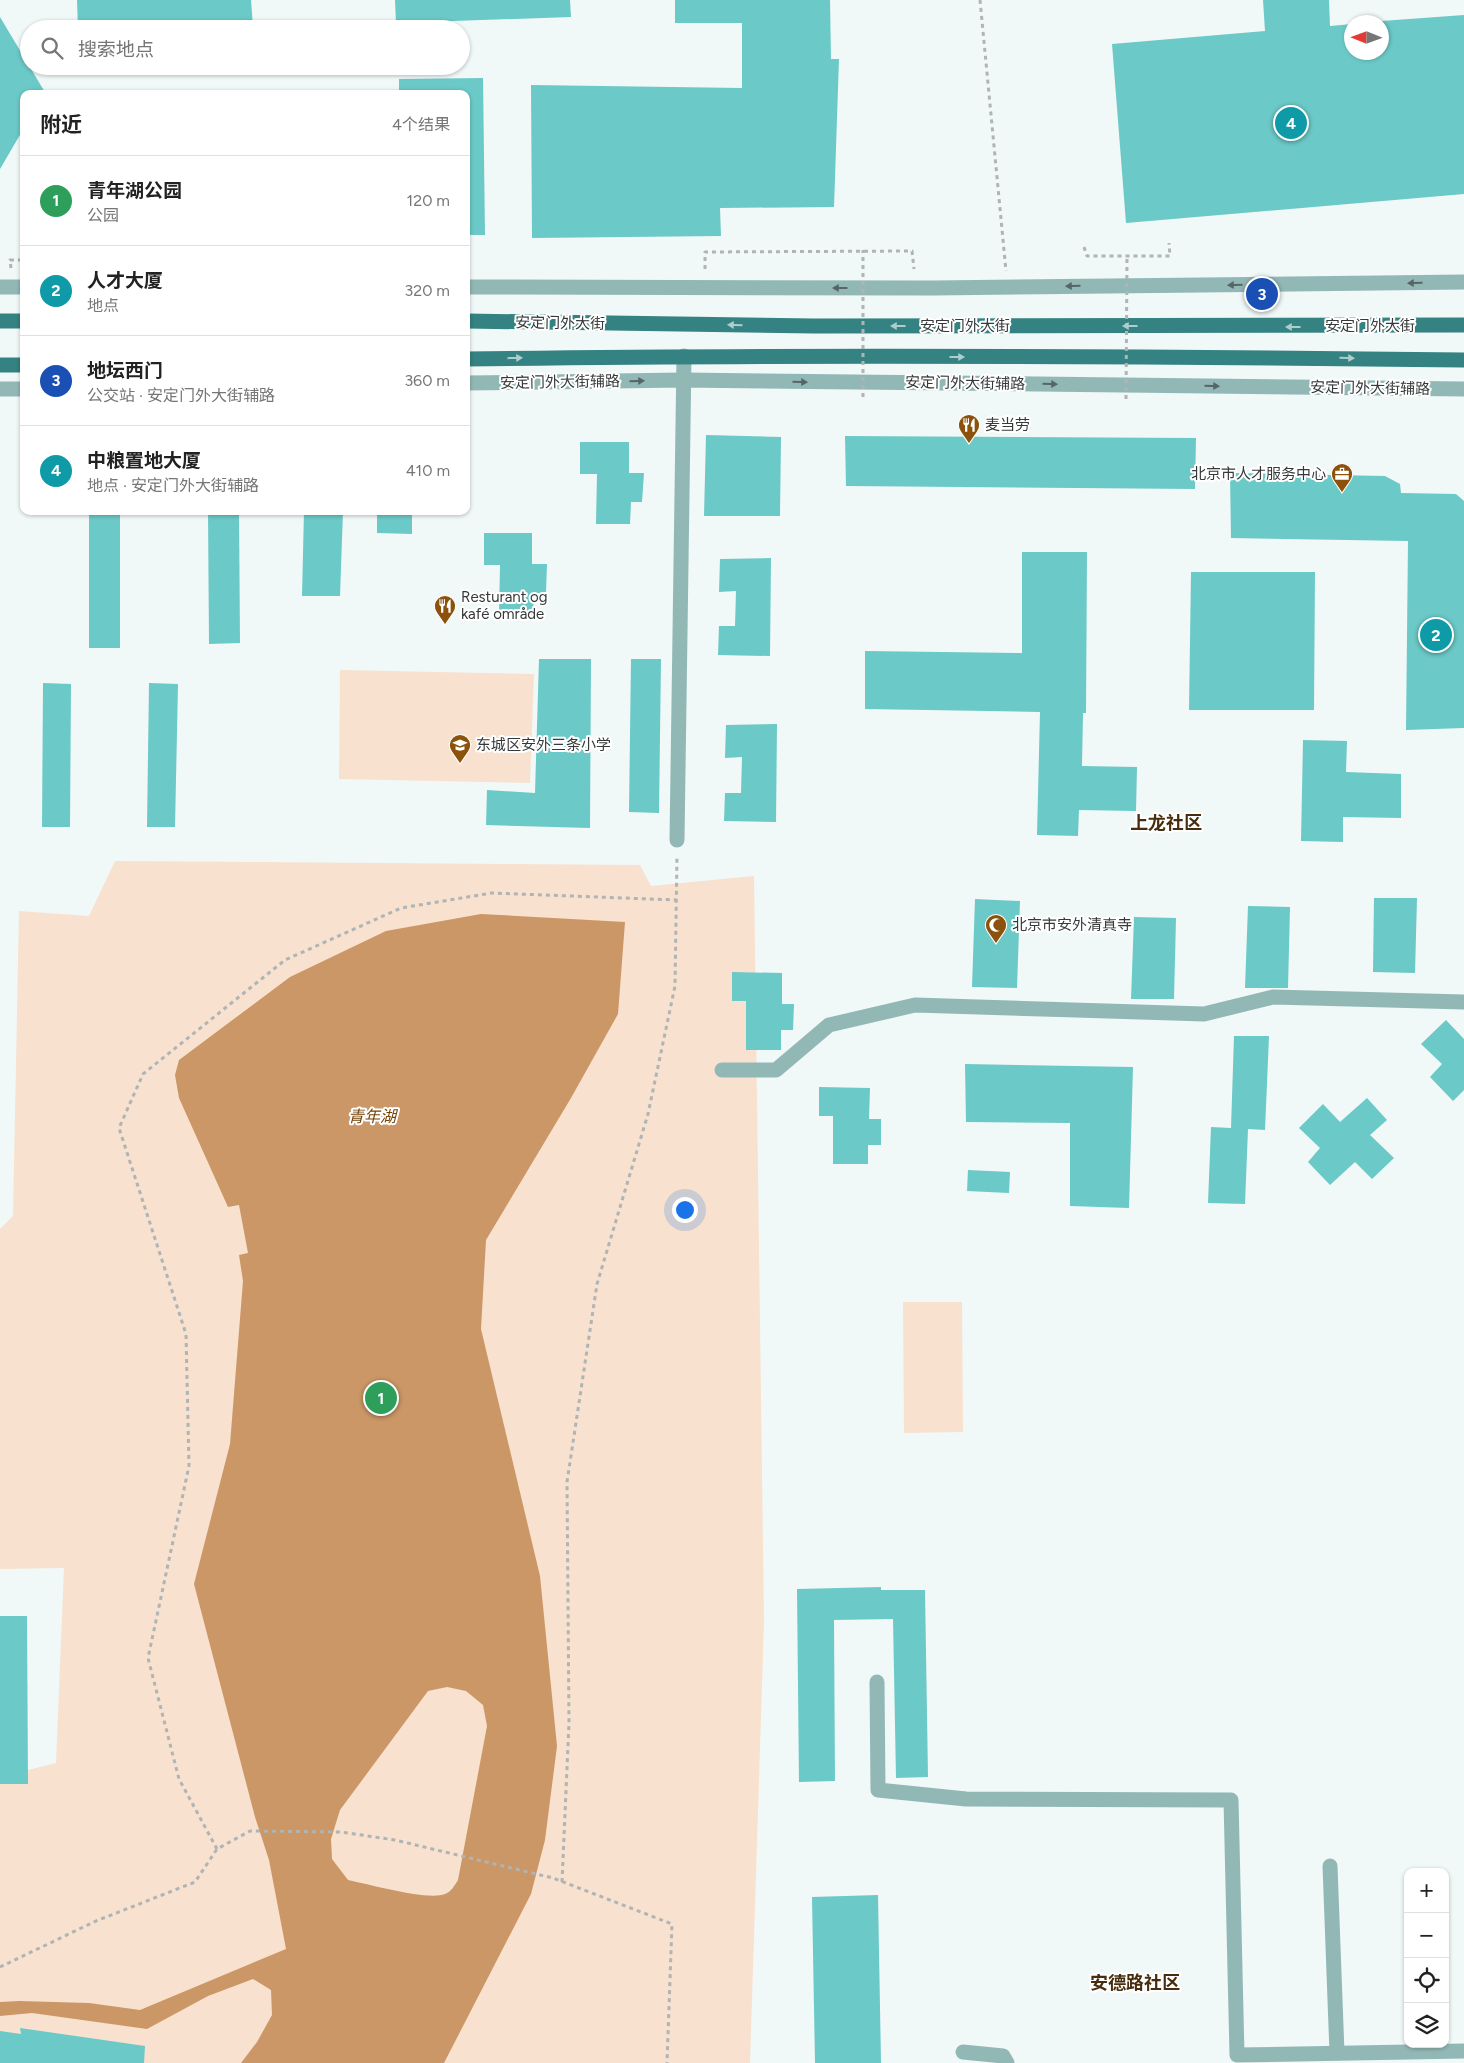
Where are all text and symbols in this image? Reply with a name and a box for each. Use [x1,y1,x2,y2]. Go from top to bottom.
north arrow [1344,15,1389,60]
search box [20,20,470,75]
icon: search [38,34,66,62]
text: 搜索地点 [78,38,154,61]
pin: 4 [1275,104,1307,142]
text: 附近 [40,112,82,137]
text: 4个结果 [392,115,450,134]
text: 青年湖公园 [87,179,182,202]
text: 1 [53,191,59,210]
text: 120 m [407,191,450,210]
text: 公园 [87,206,119,225]
text: 人才大厦 [87,269,163,292]
pin: 3 [1246,275,1278,313]
one-way arrow [1407,279,1423,287]
text: 2 [51,281,61,300]
text: 320 m [405,281,450,300]
one-way arrow [1227,281,1243,289]
one-way arrow [1065,282,1081,290]
one-way arrow [832,284,848,292]
text: 地点 [87,296,119,315]
street label: 安定门外大街 [515,313,605,333]
street label: 安定门外大街 [920,317,1010,335]
street label: 安定门外大街 [1325,317,1415,335]
one-way arrow [727,321,743,329]
one-way arrow [890,322,906,330]
one-way arrow [1122,322,1138,330]
one-way arrow [1285,323,1301,331]
one-way arrow [950,353,966,361]
one-way arrow [507,354,523,362]
one-way arrow [1340,354,1356,362]
text: 地坛西门 [87,359,163,382]
text: 3 [52,371,60,390]
text: 360 m [404,371,450,390]
street label: 安定门外大街辅路 [500,372,620,392]
street label: 安定门外大街辅路 [905,373,1025,393]
one-way arrow [630,377,646,385]
one-way arrow [792,378,808,386]
street label: 安定门外大街辅路 [1310,378,1430,398]
one-way arrow [1042,381,1058,389]
one-way arrow [1205,382,1221,390]
text: 公交站 · 安定门外大街辅路 [87,386,275,405]
restaurant icon: 麦当劳 [957,413,981,444]
place label: 麦当劳 [985,416,1030,434]
text: 中粮置地大厦 [87,449,201,472]
text: 4 [51,461,61,480]
text: 410 m [406,461,450,480]
office icon: 北京市人才服务中心 [1330,462,1354,493]
place label: 北京市人才服务中心 [1191,465,1326,483]
text: 地点 · 安定门外大街辅路 [87,476,259,495]
place label: Resturant og kafé område [461,588,548,623]
restaurant icon: Resturant og kafé område [433,594,457,625]
pin: 2 [1420,616,1452,654]
school or university icon: 东城区安外三条小学 [448,733,472,764]
place label: 东城区安外三条小学 [476,736,611,754]
district label: 上龙社区 [1130,812,1202,834]
mosque icon: 北京市安外清真寺 [984,913,1008,944]
place label: 北京市安外清真寺 [1012,916,1132,934]
water label: 青年湖 [348,1107,399,1126]
your location [672,1197,698,1223]
pin: 1 [365,1379,397,1417]
map controls [1404,1868,1449,2048]
button: + [1404,1868,1449,1913]
button: − [1404,1913,1449,1958]
button: locate [1404,1958,1449,2003]
district label: 安德路社区 [1090,1972,1180,1994]
button: layers [1404,2003,1449,2048]

